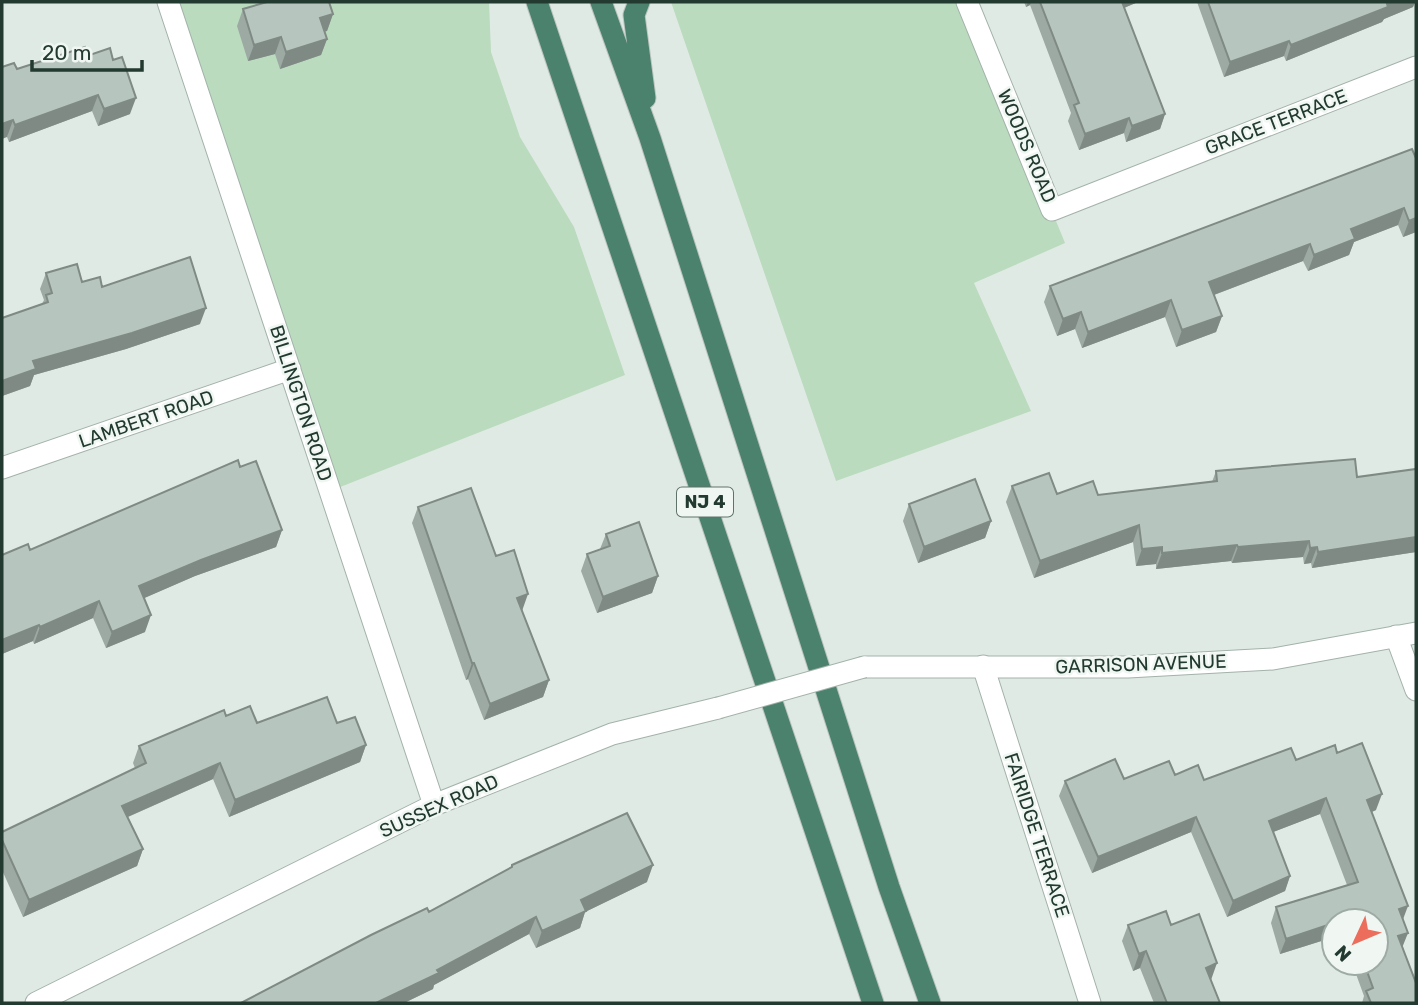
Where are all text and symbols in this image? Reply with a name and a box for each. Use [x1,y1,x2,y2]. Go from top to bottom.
scale bar [32,28,142,72]
text: 20 m [42,40,91,65]
street label: GRACE TERRACE [1202,84,1350,160]
street label: WOODS ROAD [993,86,1061,206]
street label: BILLINGTON ROAD [265,322,337,484]
street label: LAMBERT ROAD [76,385,216,453]
road number: NJ 4 [677,488,733,516]
street label: GARRISON AVENUE [1055,650,1227,678]
street label: FAIRIDGE TERRACE [1000,750,1074,920]
street label: SUSSEX ROAD [376,769,502,843]
north arrow [1320,907,1390,977]
text: N [1330,941,1356,966]

